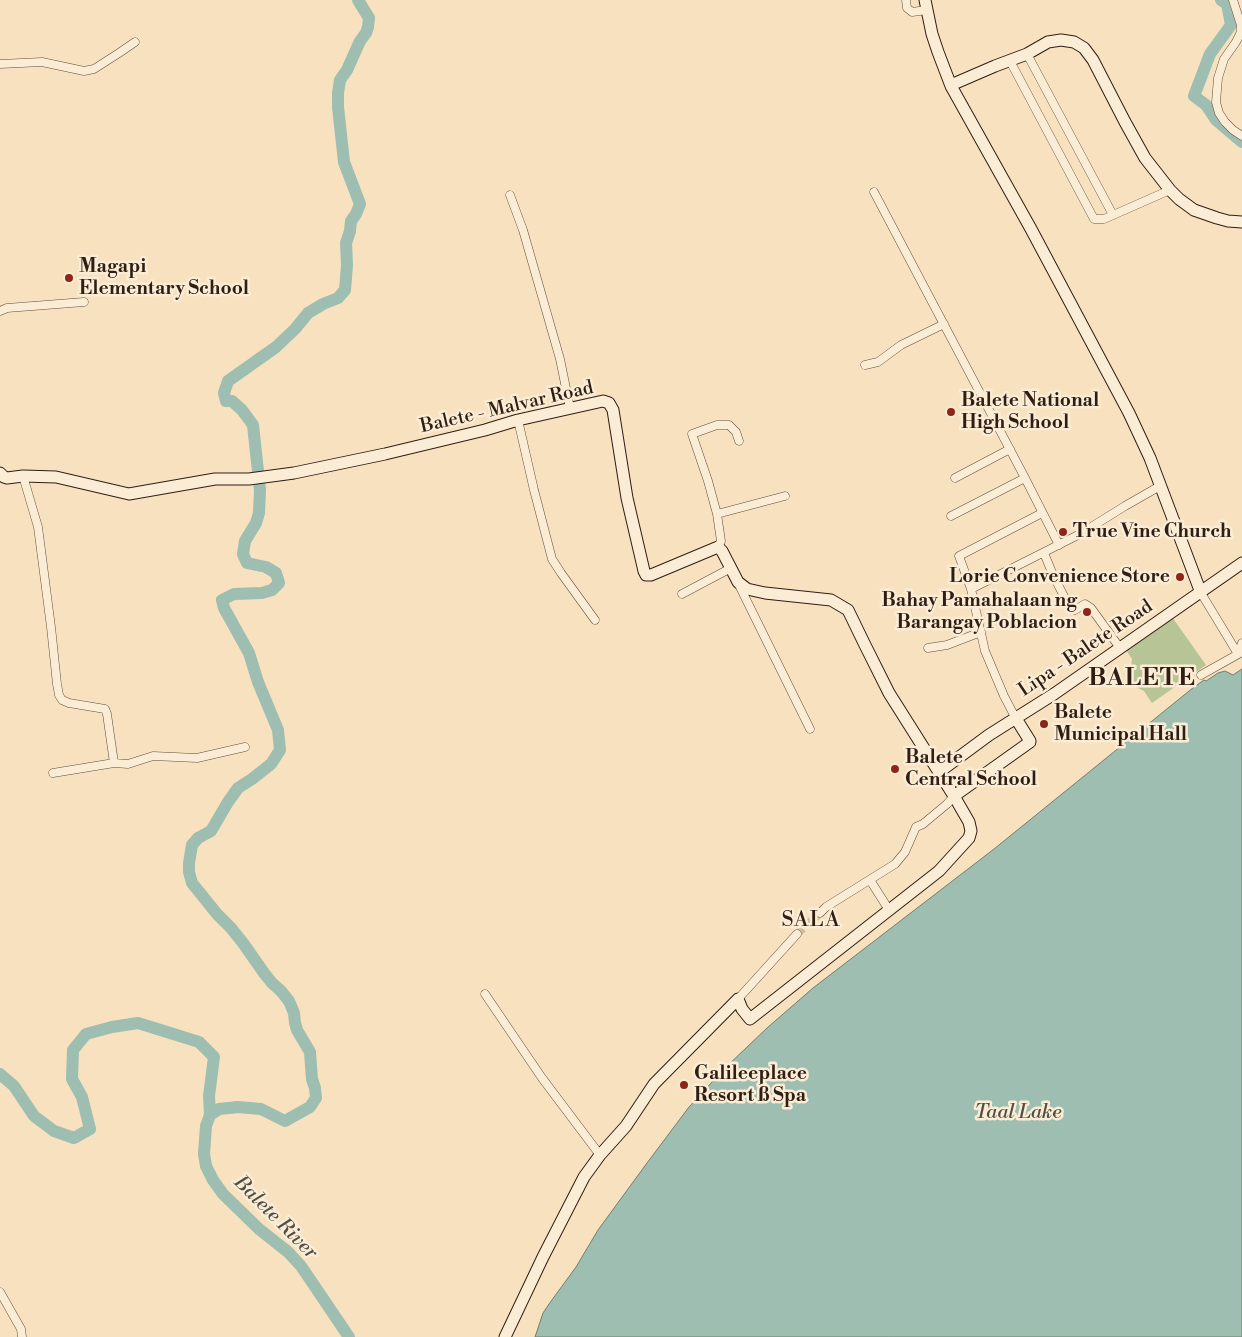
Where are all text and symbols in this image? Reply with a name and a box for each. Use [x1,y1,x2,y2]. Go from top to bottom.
place label: Magapi Elementary School [79,256,249,300]
marker: Magapi Elementary School [63,272,75,284]
street label: Balete - Malvar Road [418,377,596,439]
place label: Balete National High School [961,390,1099,434]
marker: Balete National High School [945,406,957,418]
place label: True Vine Church [1073,521,1232,543]
marker: True Vine Church [1057,526,1069,538]
place label: Lorie Convenience Store [949,566,1170,588]
marker: Lorie Convenience Store [1174,571,1186,583]
place label: Bahay Pamahalaan ng Barangay Poblacion [882,590,1077,634]
street label: Lipa - Balete Road [1014,596,1158,702]
marker: Bahay Pamahalaan ng Barangay Poblacion [1081,606,1093,618]
district label: BALETE [1087,665,1197,693]
place label: Balete Municipal Hall [1054,702,1187,746]
marker: Balete Municipal Hall [1038,718,1050,730]
place label: Balete Central School [905,747,1037,791]
marker: Balete Central School [889,763,901,775]
district label: SALA [781,908,841,934]
place label: Galileeplace Resort ß Spa [694,1063,807,1107]
marker: Galileeplace Resort ß Spa [678,1079,690,1091]
water label: Taal Lake [974,1101,1062,1125]
water label: Balete River [228,1171,322,1265]

